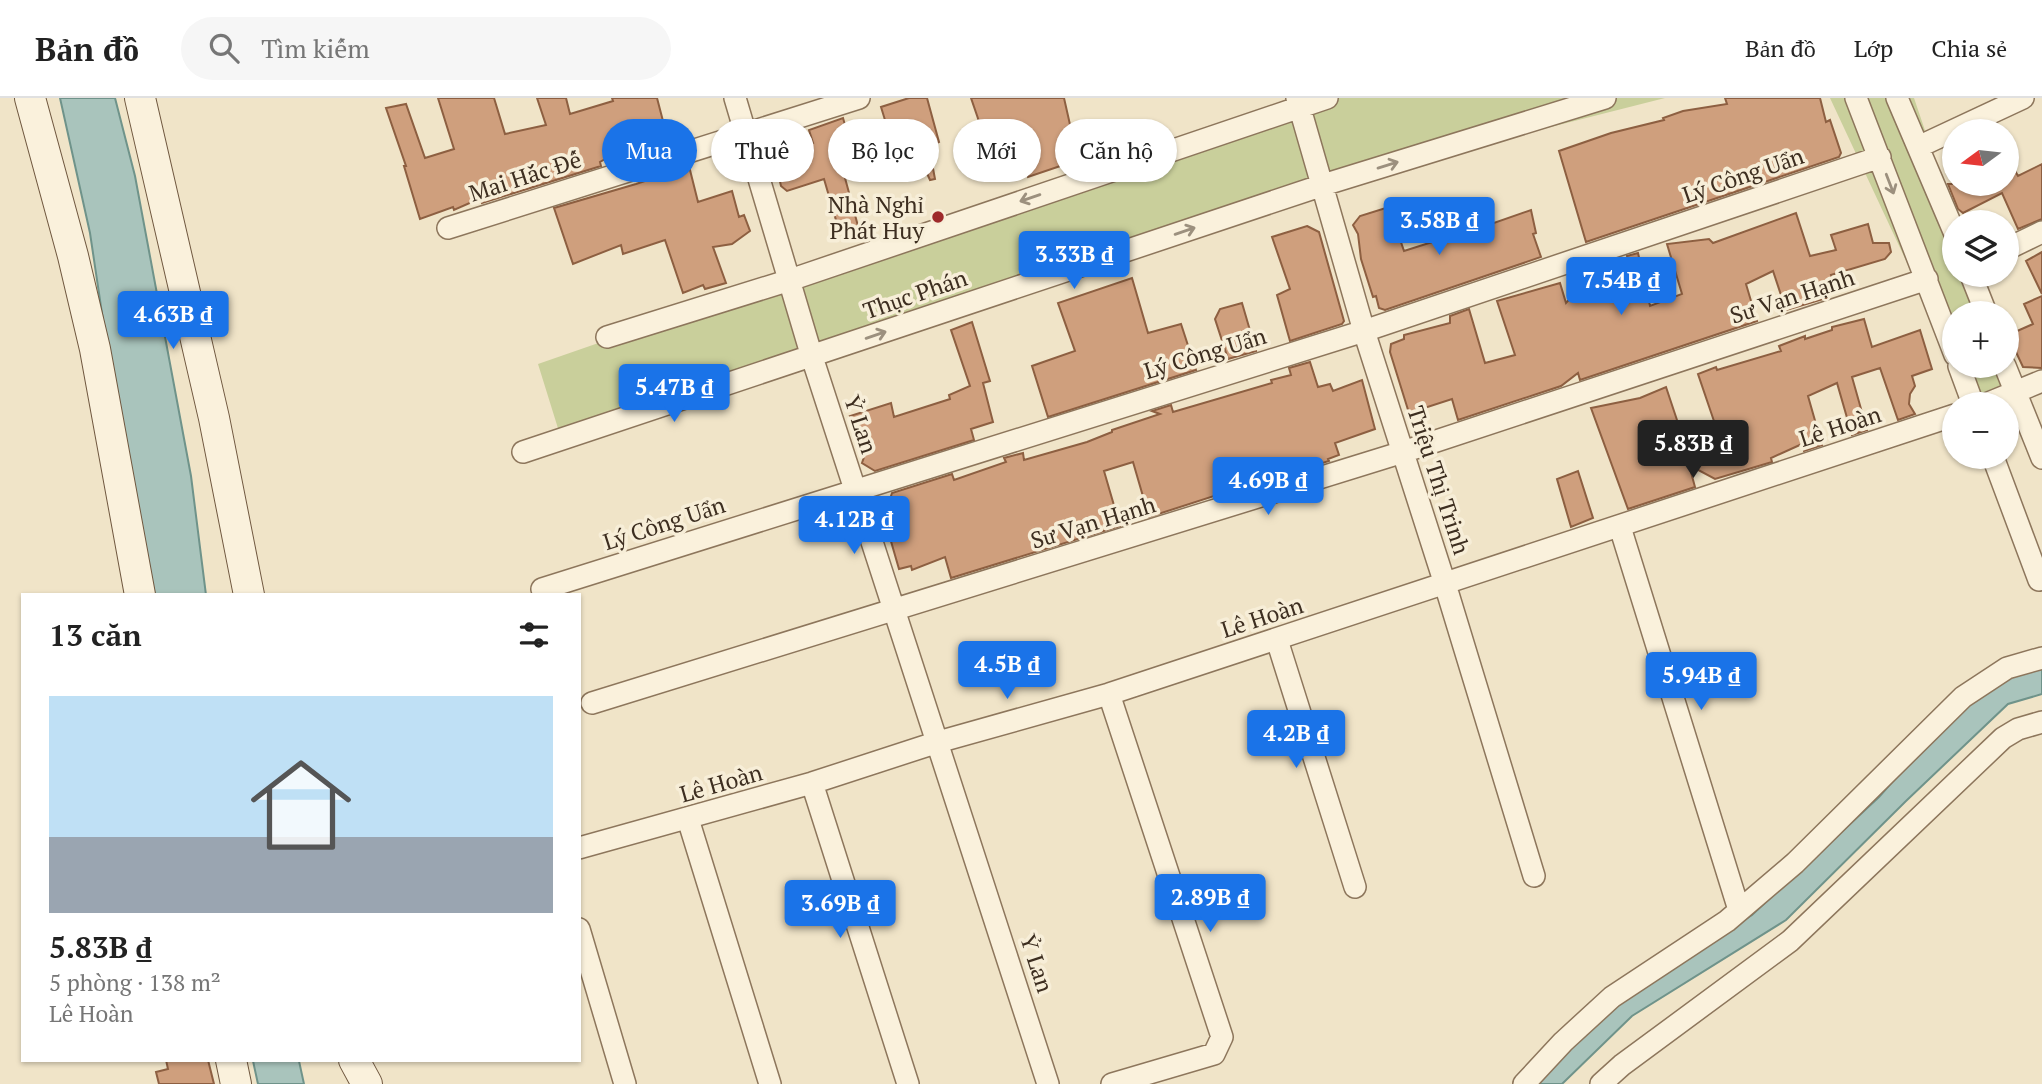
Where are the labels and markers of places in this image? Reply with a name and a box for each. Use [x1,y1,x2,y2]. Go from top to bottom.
place label: Nhà Nghỉ Phát Huy [828,189,924,246]
pin: 3.58B ₫ [1374,198,1504,257]
marker: Nhà Nghỉ Phát Huy [930,209,946,225]
pin: 3.33B ₫ [1009,232,1139,291]
pin: 7.54B ₫ [1556,258,1686,317]
pin: 4.63B ₫ [108,292,238,351]
pin: 5.47B ₫ [609,364,739,424]
pin: 5.83B ₫ [1628,420,1758,480]
pin: 4.69B ₫ [1203,458,1333,517]
pin: 4.12B ₫ [789,496,919,556]
pin: 4.5B ₫ [950,642,1064,701]
pin: 5.94B ₫ [1636,652,1766,712]
pin: 4.2B ₫ [1239,710,1353,770]
pin: 2.89B ₫ [1145,874,1275,934]
pin: 3.69B ₫ [775,880,905,940]

